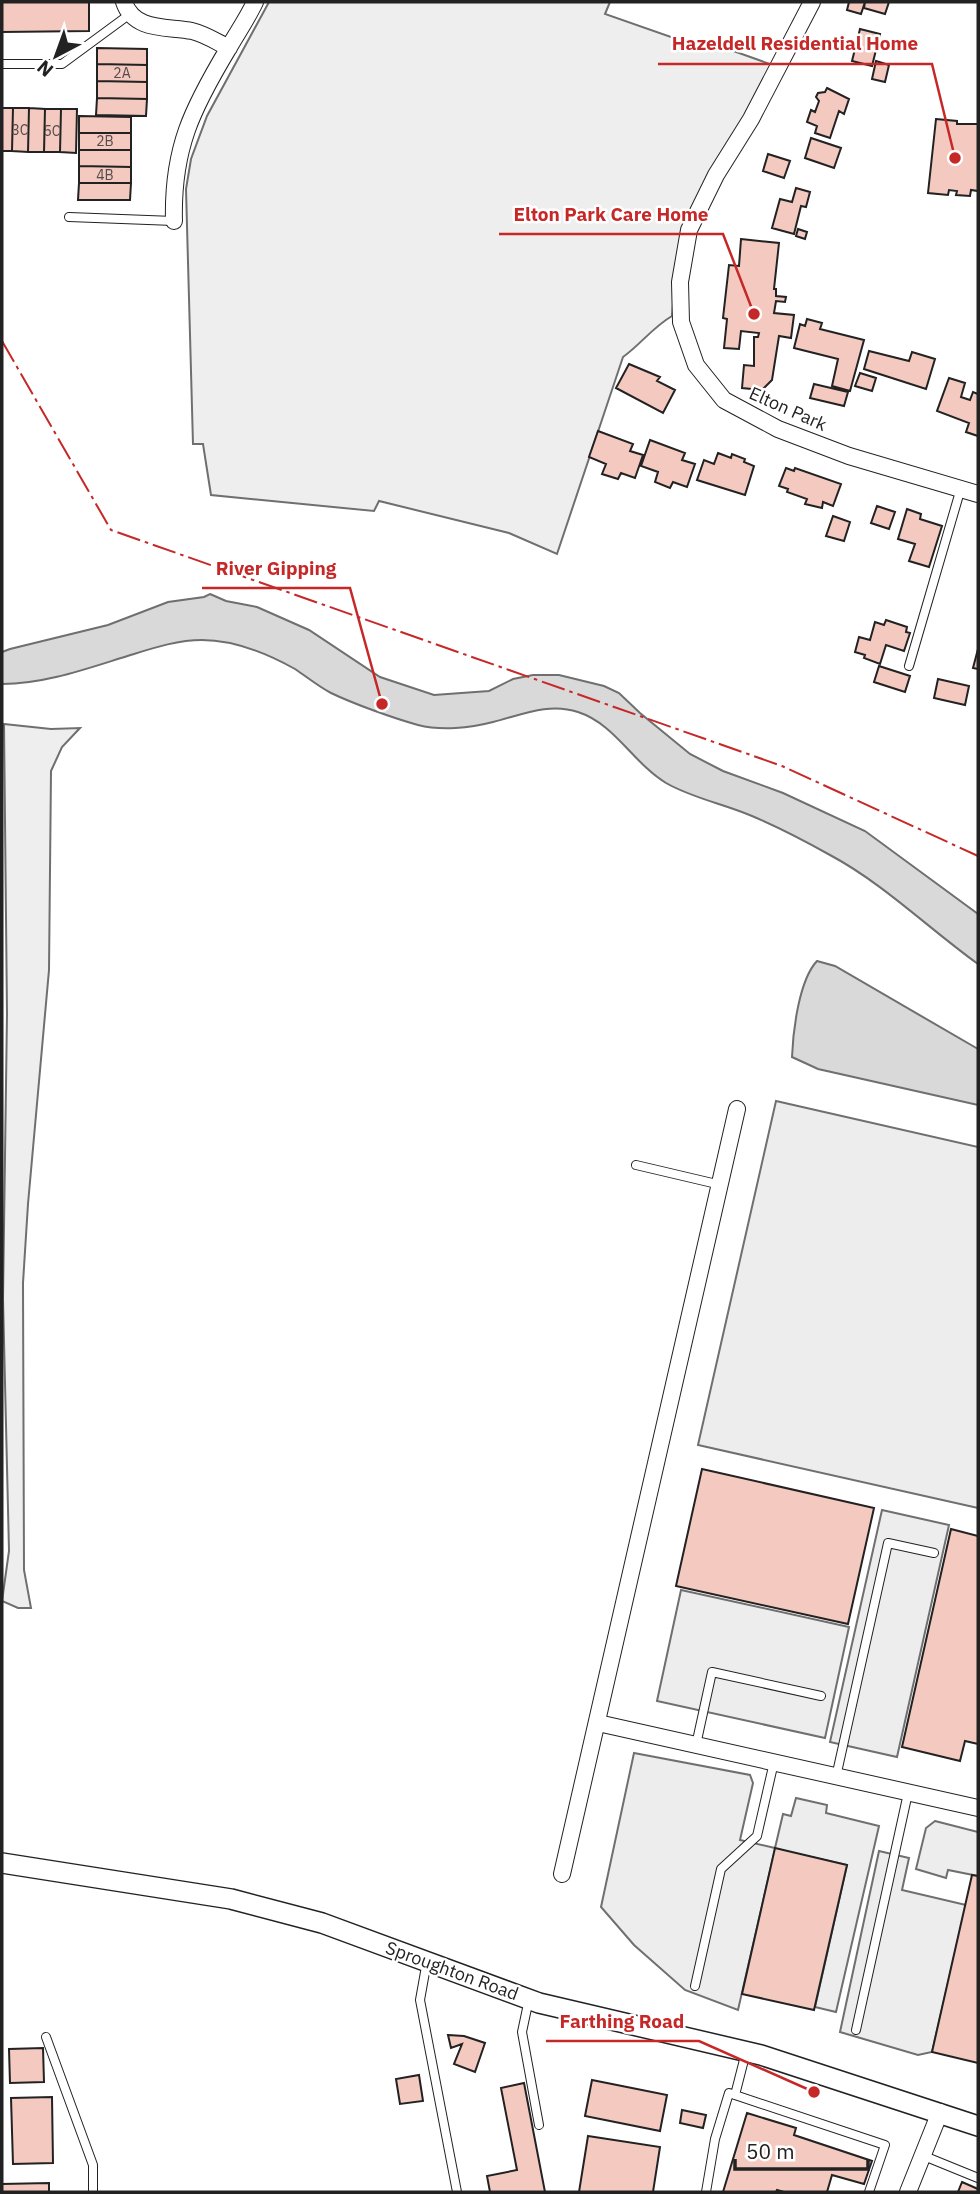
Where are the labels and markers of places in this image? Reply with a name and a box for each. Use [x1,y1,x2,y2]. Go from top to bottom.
callout: Hazeldell Residential Home [658,24,932,64]
callout: Elton Park Care Home [499,194,723,234]
callout: River Gipping [202,548,350,588]
callout: Farthing Road [546,2001,699,2041]

